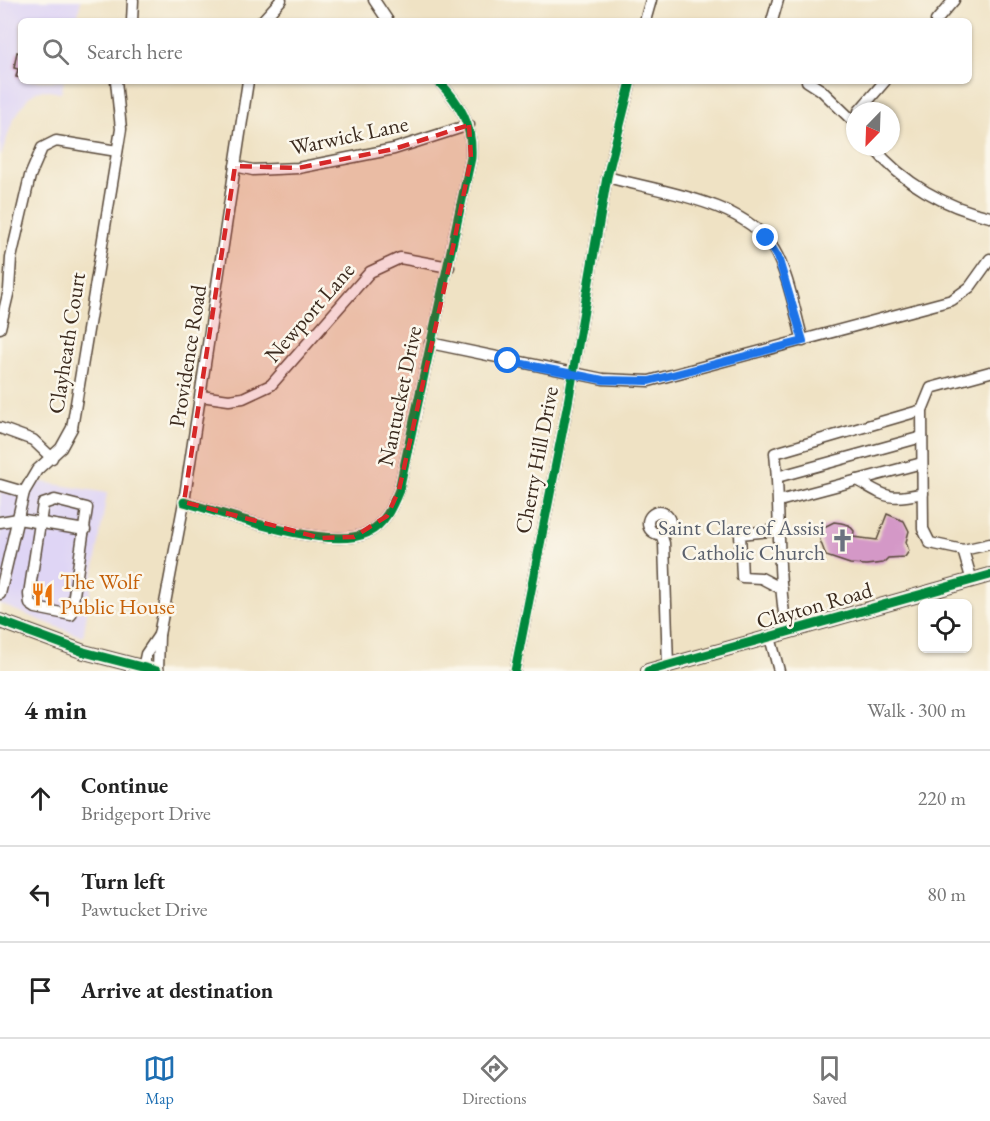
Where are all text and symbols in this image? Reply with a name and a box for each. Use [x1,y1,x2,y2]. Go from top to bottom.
search box [18,18,972,84]
icon: search [39,35,72,68]
text: Search here [87,37,182,66]
north arrow [846,102,900,156]
street label: Warwick Lane [287,109,411,162]
route end [752,224,778,250]
street label: Newport Lane [258,256,361,369]
street label: Clayheath Court [41,270,92,416]
street label: Providence Road [162,282,213,429]
street label: Nantucket Drive [370,323,429,469]
route start [494,347,520,373]
street label: Cherry Hill Drive [508,384,565,536]
place label: Saint Clare of Assisi Catholic Church [658,513,825,567]
church icon: Saint Clare of Assisi Catholic Church [830,527,856,553]
place label: The Wolf Public House [60,567,175,621]
street label: Clayton Road [753,575,876,636]
restaurant icon: The Wolf Public House [29,581,55,607]
map controls [918,599,972,653]
button: locate [918,599,972,653]
text: 4 min [24,693,87,727]
text: Walk · 300 m [867,697,966,723]
text: Continue [81,771,168,800]
icon: ahead [24,782,57,815]
text: 220 m [918,785,966,811]
text: Bridgeport Drive [81,800,211,826]
text: Turn left [81,867,165,896]
icon: left [24,878,57,911]
text: 80 m [927,881,966,907]
text: Pawtucket Drive [81,896,207,922]
icon: arrive [24,974,57,1007]
text: Arrive at destination [81,976,273,1005]
tab: Map [143,1052,176,1109]
tab: Directions [462,1052,527,1109]
tab: Saved [813,1052,847,1109]

